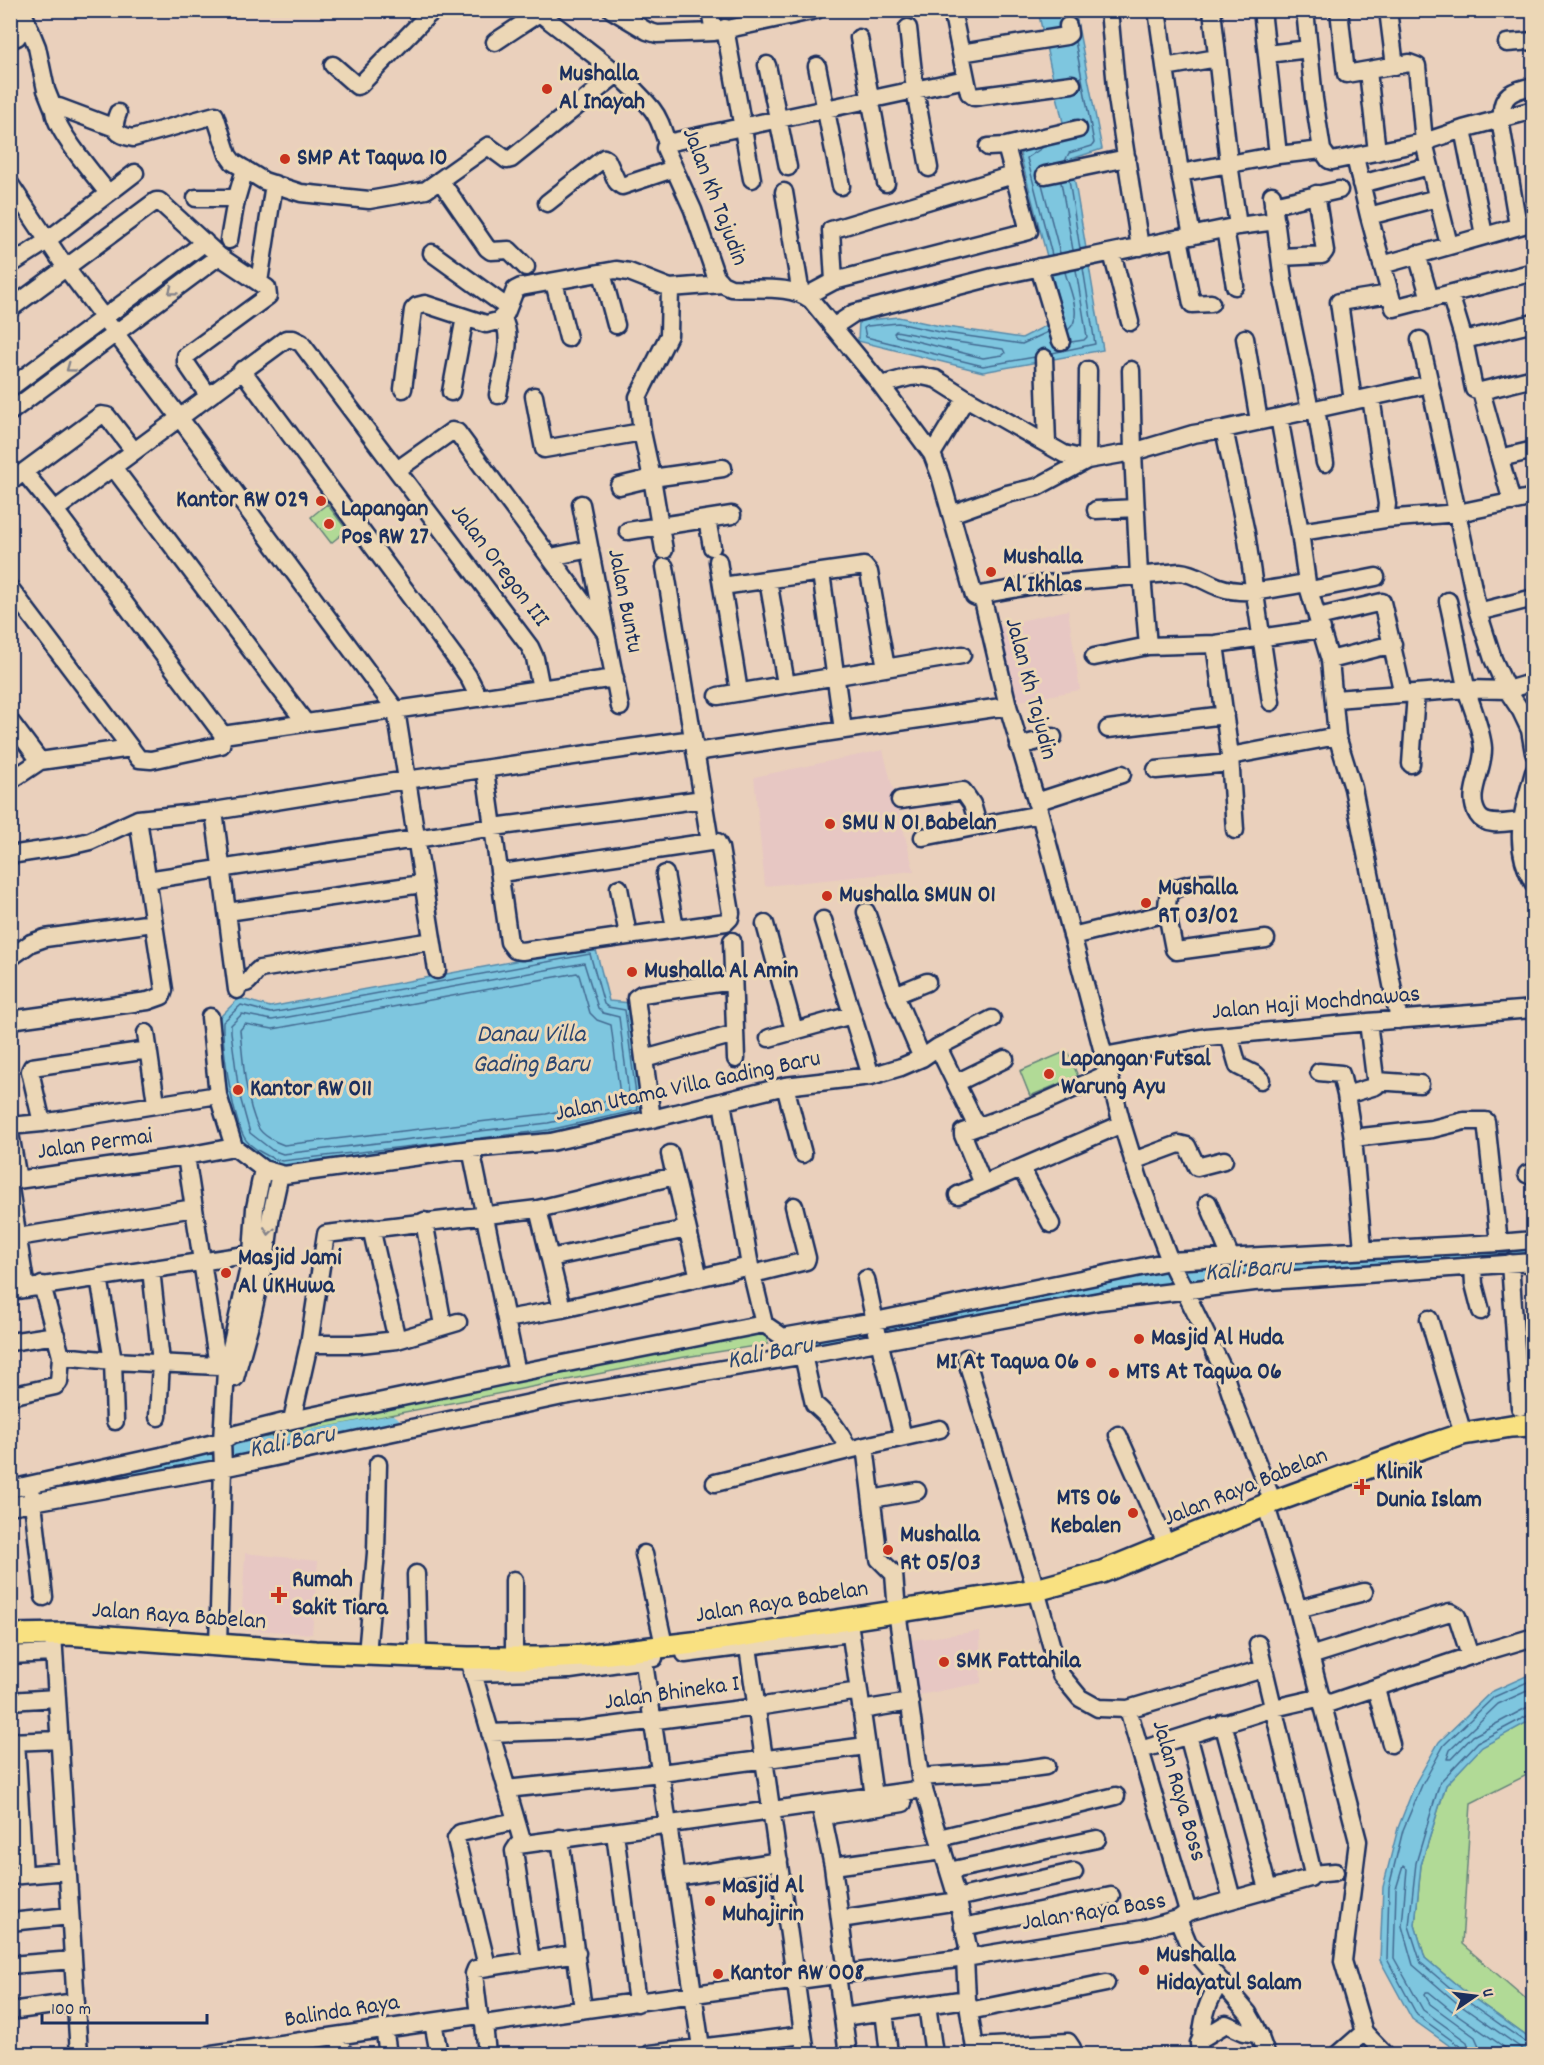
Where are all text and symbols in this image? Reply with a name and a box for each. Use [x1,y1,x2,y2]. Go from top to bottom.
place label: Mushalla Al Inayah [559,58,645,120]
marker: Mushalla Al Inayah [540,82,554,96]
street label: Jalan Kh Tajudin [672,123,756,271]
place label: SMP At Taqwa 10 [297,142,448,176]
marker: SMP At Taqwa 10 [278,152,292,166]
one-way arrow [168,284,179,295]
one-way arrow [65,361,76,372]
place label: Kantor RW 029 [176,484,309,518]
place label: Lapangan Pos RW 27 [341,493,429,555]
marker: Kantor RW 029 [314,494,328,508]
street label: Jalan Oregon III [441,497,557,635]
marker: Lapangan Pos RW 27 [322,517,336,531]
place label: Mushalla Al Ikhlas [1003,541,1083,603]
street label: Jalan Buntu [597,546,651,656]
marker: Mushalla Al Ikhlas [984,565,998,579]
street label: Jalan Kh Tajudin [995,614,1065,764]
place label: SMU N 01 Babelan [842,807,997,841]
marker: SMU N 01 Babelan [823,817,837,831]
place label: Mushalla RT 03/02 [1158,872,1239,934]
place label: Mushalla SMUN 01 [839,879,996,913]
marker: Mushalla SMUN 01 [820,889,834,903]
marker: Mushalla RT 03/02 [1139,896,1153,910]
place label: Mushalla Al Amin [644,955,798,989]
marker: Mushalla Al Amin [625,965,639,979]
street label: Jalan Haji Mochdnawas [1210,978,1422,1030]
water label: Danau Villa Gading Baru [472,1017,591,1084]
street label: Jalan Utama Villa Gading Baru [552,1042,824,1132]
place label: Lapangan Futsal Warung Ayu [1061,1043,1211,1105]
marker: Lapangan Futsal Warung Ayu [1042,1067,1056,1081]
place label: Kantor RW 011 [250,1073,372,1107]
marker: Kantor RW 011 [231,1083,245,1097]
street label: Jalan Permai [35,1120,155,1170]
one-way arrow [263,1227,275,1236]
place label: Masjid Jami Al UKHuwa [238,1242,342,1304]
water label: Kali Baru [1204,1249,1294,1292]
marker: Masjid Jami Al UKHuwa [219,1266,233,1280]
place label: Masjid Al Huda [1151,1322,1284,1356]
water label: Kali Baru [724,1327,818,1380]
marker: Masjid Al Huda [1132,1332,1146,1346]
place label: MI At Taqwa 06 [936,1346,1079,1380]
marker: MI At Taqwa 06 [1084,1356,1098,1370]
place label: MTS At Taqwa 06 [1126,1356,1282,1390]
marker: MTS At Taqwa 06 [1107,1366,1121,1380]
water label: Kali Baru [246,1416,340,1469]
street label: Jalan Raya Babelan [1159,1440,1333,1536]
place label: Klinik Dunia Islam [1376,1456,1482,1518]
marker: Klinik Dunia Islam [1353,1478,1371,1496]
place label: MTS 06 Kebalen [1050,1482,1121,1544]
marker: MTS 06 Kebalen [1126,1506,1140,1520]
place label: Mushalla Rt 05/03 [900,1519,981,1581]
marker: Mushalla Rt 05/03 [881,1543,895,1557]
place label: Rumah Sakit Tiara [292,1564,389,1626]
street label: Jalan Raya Babelan [693,1573,871,1633]
marker: Rumah Sakit Tiara [270,1586,288,1604]
street label: Jalan Raya Babelan [91,1594,267,1640]
place label: SMK Fattahila [956,1645,1081,1679]
marker: SMK Fattahila [937,1655,951,1669]
street label: Jalan Bhineka I [602,1668,742,1720]
street label: Jalan Raya Boss [1142,1717,1214,1865]
place label: Masjid Al Muhajirin [722,1870,804,1932]
street label: Jalan Raya Bass [1019,1885,1169,1941]
marker: Masjid Al Muhajirin [703,1894,717,1908]
place label: Mushalla Hidayatul Salam [1156,1939,1302,2001]
place label: Kantor RW 008 [730,1957,864,1991]
marker: Mushalla Hidayatul Salam [1137,1963,1151,1977]
north arrow [1445,1966,1505,2026]
marker: Kantor RW 008 [711,1967,725,1981]
street label: Balinda Raya [282,1986,403,2038]
text: U [1475,1986,1499,2000]
scale bar [42,1987,207,2025]
text: 100 m [51,1998,91,2023]

